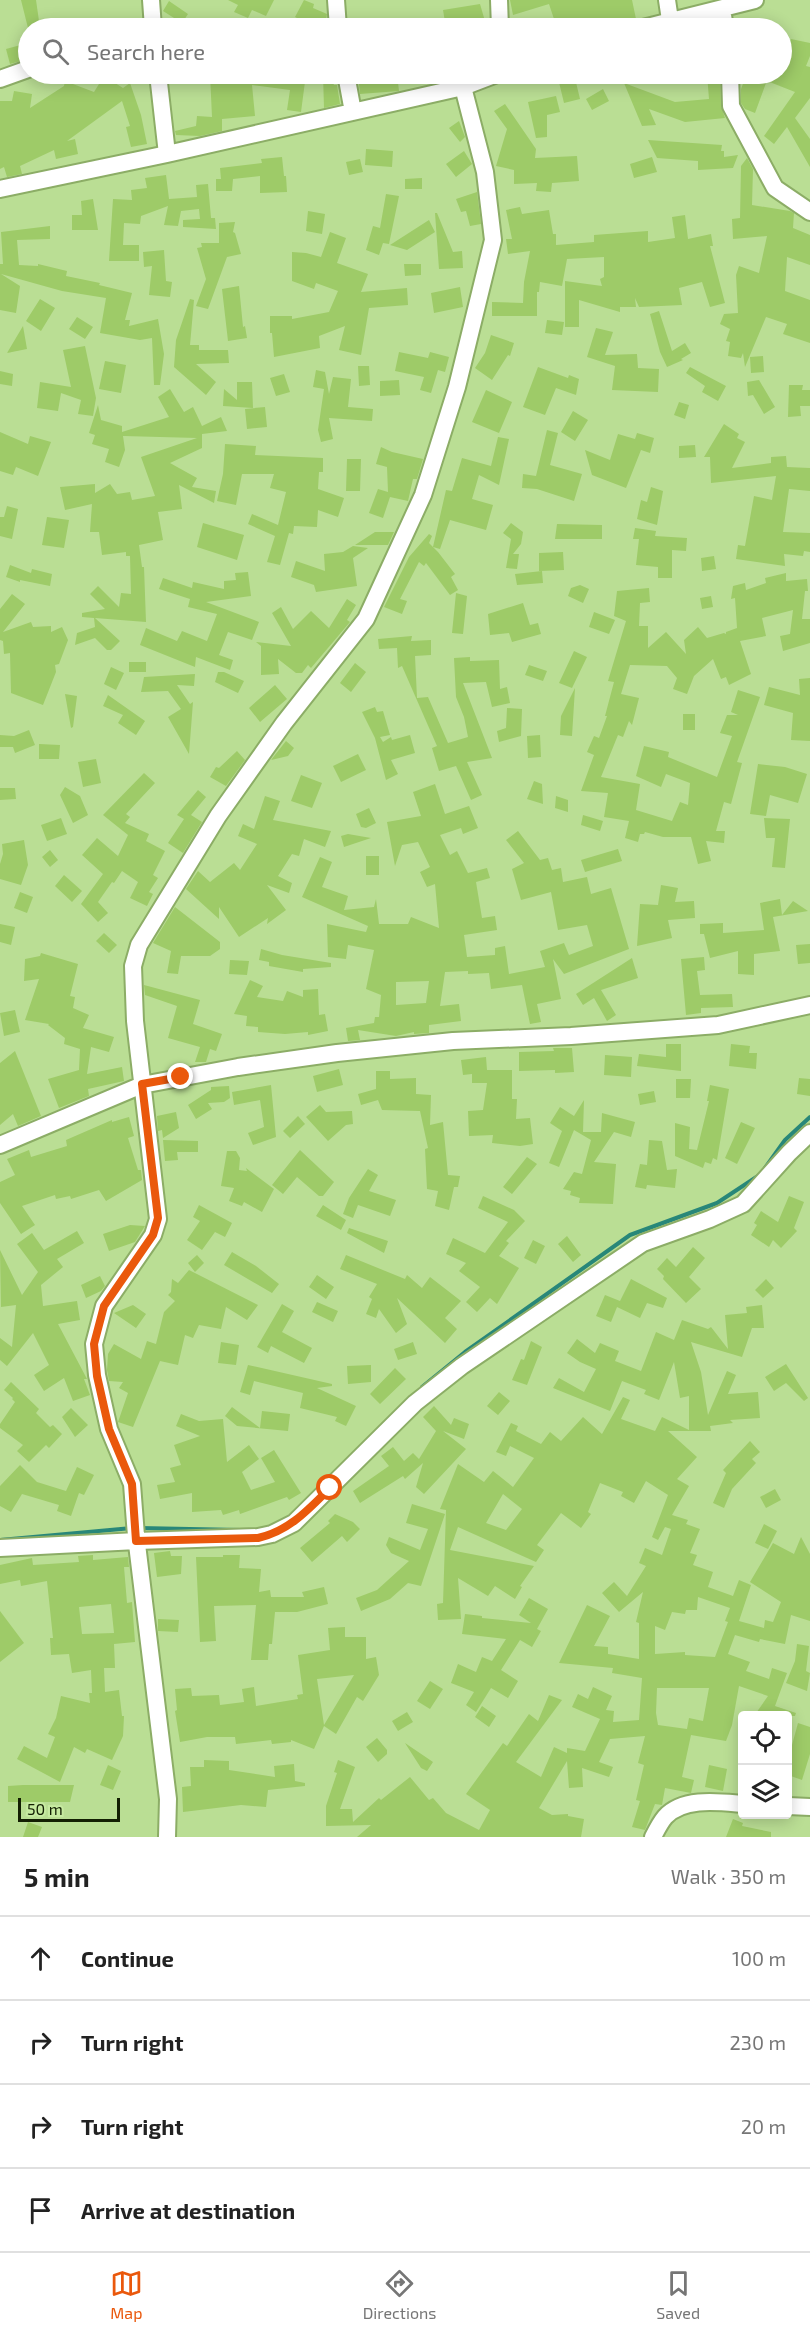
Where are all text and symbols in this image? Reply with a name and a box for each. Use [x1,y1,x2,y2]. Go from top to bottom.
search box [18,18,792,84]
icon: search [39,35,72,68]
text: Search here [87,38,205,64]
route end [167,1063,193,1089]
route start [316,1474,342,1500]
map controls [738,1711,792,1819]
button: locate [738,1711,792,1765]
button: layers [738,1765,792,1819]
scale bar [18,1795,120,1822]
text: 50 m [27,1799,63,1818]
text: 5 min [24,1861,90,1892]
text: Walk · 350 m [671,1864,786,1888]
icon: ahead [24,1942,57,1975]
text: Continue [81,1945,174,1971]
text: 100 m [732,1946,786,1970]
icon: right [24,2026,57,2059]
text: Turn right [81,2029,183,2055]
text: 230 m [730,2030,786,2054]
icon: right [24,2110,57,2143]
text: Turn right [81,2113,183,2139]
text: 20 m [741,2114,786,2138]
icon: arrive [24,2194,57,2227]
text: Arrive at destination [81,2197,295,2223]
tab: Map [110,2267,143,2322]
tab: Directions [363,2267,436,2322]
tab: Saved [656,2267,700,2322]

